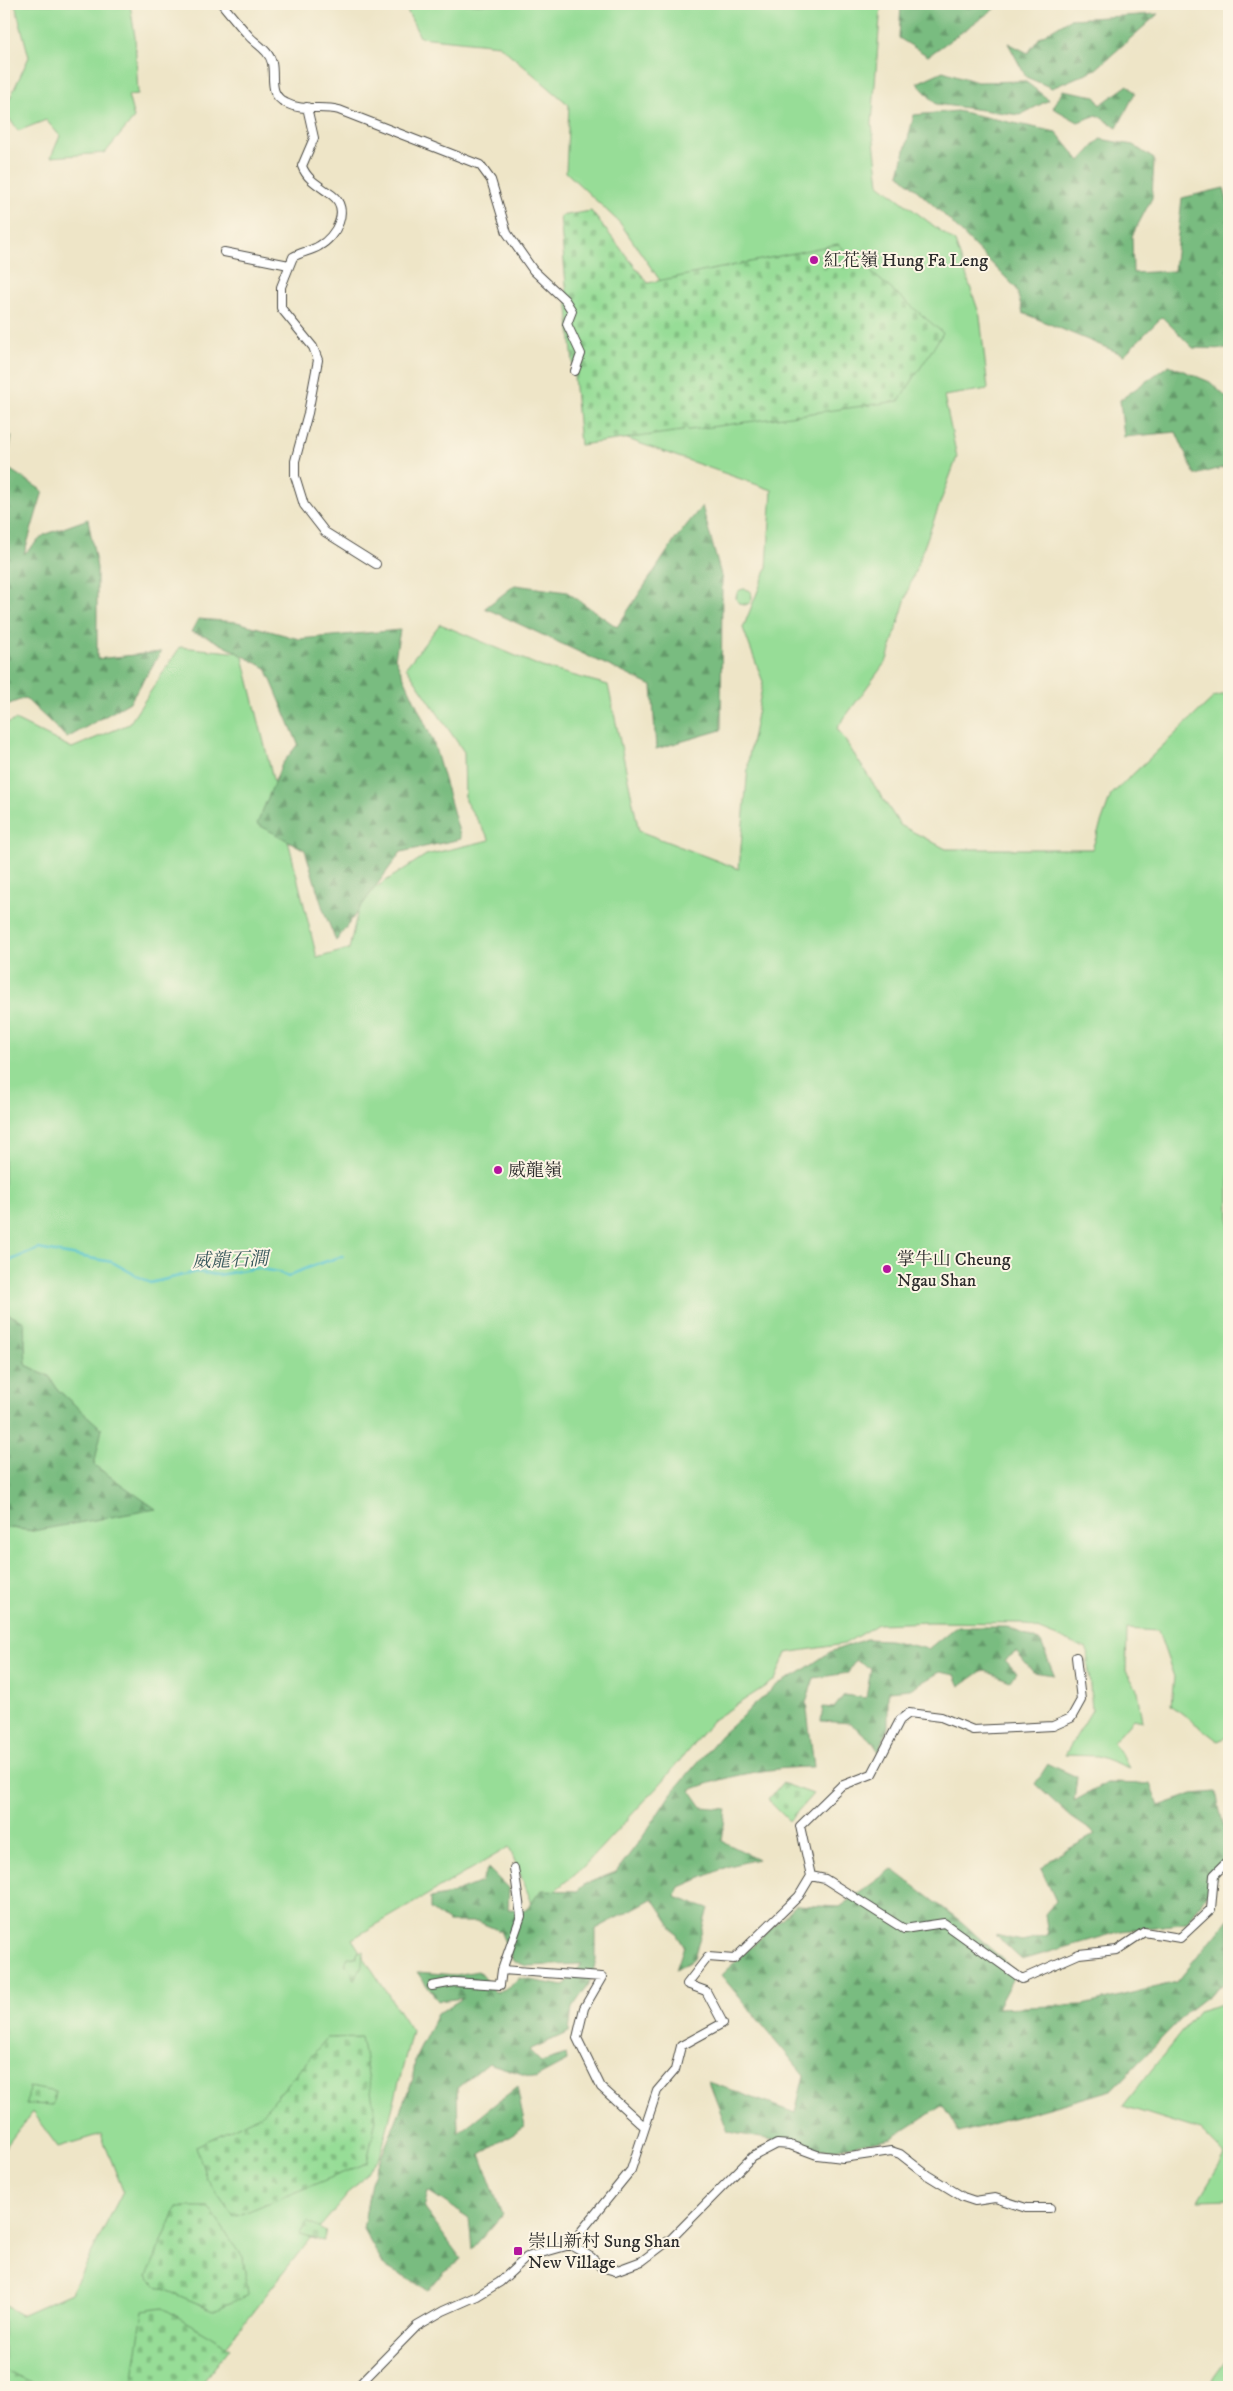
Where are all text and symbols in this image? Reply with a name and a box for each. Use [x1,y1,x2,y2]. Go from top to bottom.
place label: 紅花嶺 Hung Fa Leng [824,250,988,272]
marker: 紅花嶺 Hung Fa Leng [808,254,820,266]
place label: 威龍嶺 [508,1160,562,1182]
marker: 威龍嶺 [492,1164,504,1176]
water label: 威龍石澗 [192,1248,271,1273]
place label: 掌牛山 Cheung Ngau Shan [897,1249,1011,1292]
marker: 掌牛山 Cheung Ngau Shan [881,1263,893,1275]
place label: 崇山新村 Sung Shan New Village [528,2231,681,2274]
marker: 崇山新村 Sung Shan New Village [512,2245,524,2257]

